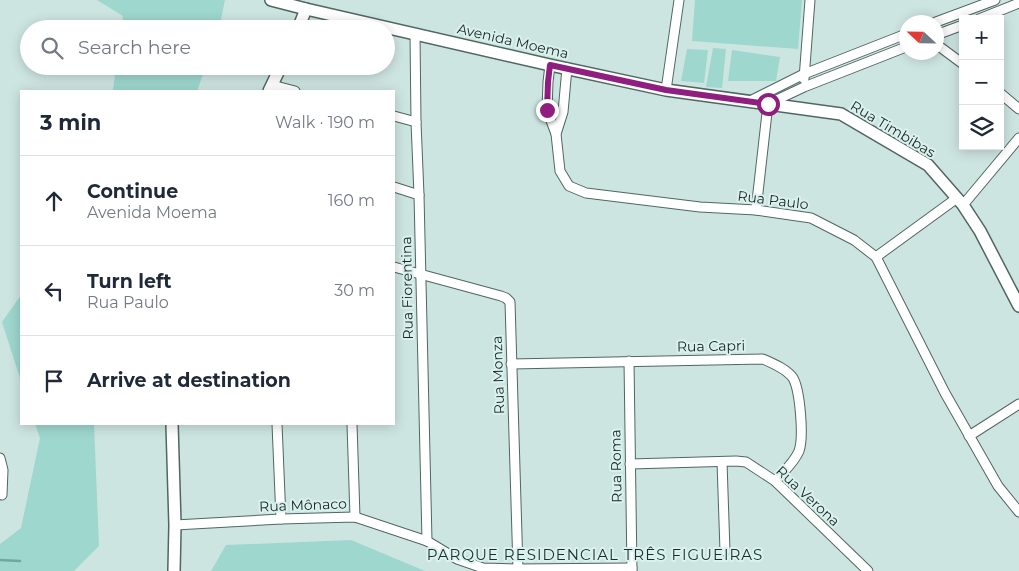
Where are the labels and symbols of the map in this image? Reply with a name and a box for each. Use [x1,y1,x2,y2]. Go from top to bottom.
north arrow [899,15,944,60]
street label: Avenida Moema [455,19,571,63]
route start [757,93,780,116]
street label: Rua Timbibas [847,97,939,161]
route end [536,99,559,122]
street label: Rua Paulo [736,187,810,213]
street label: Rua Fiorentina [397,236,417,340]
street label: Rua Monza [488,335,508,415]
street label: Rua Capri [677,336,745,356]
street label: Rua Roma [606,429,626,503]
street label: Rua Verona [772,462,844,530]
street label: Rua Mônaco [259,494,347,516]
district label: PARQUE RESIDENCIAL TRÊS FIGUEIRAS [427,545,763,564]

